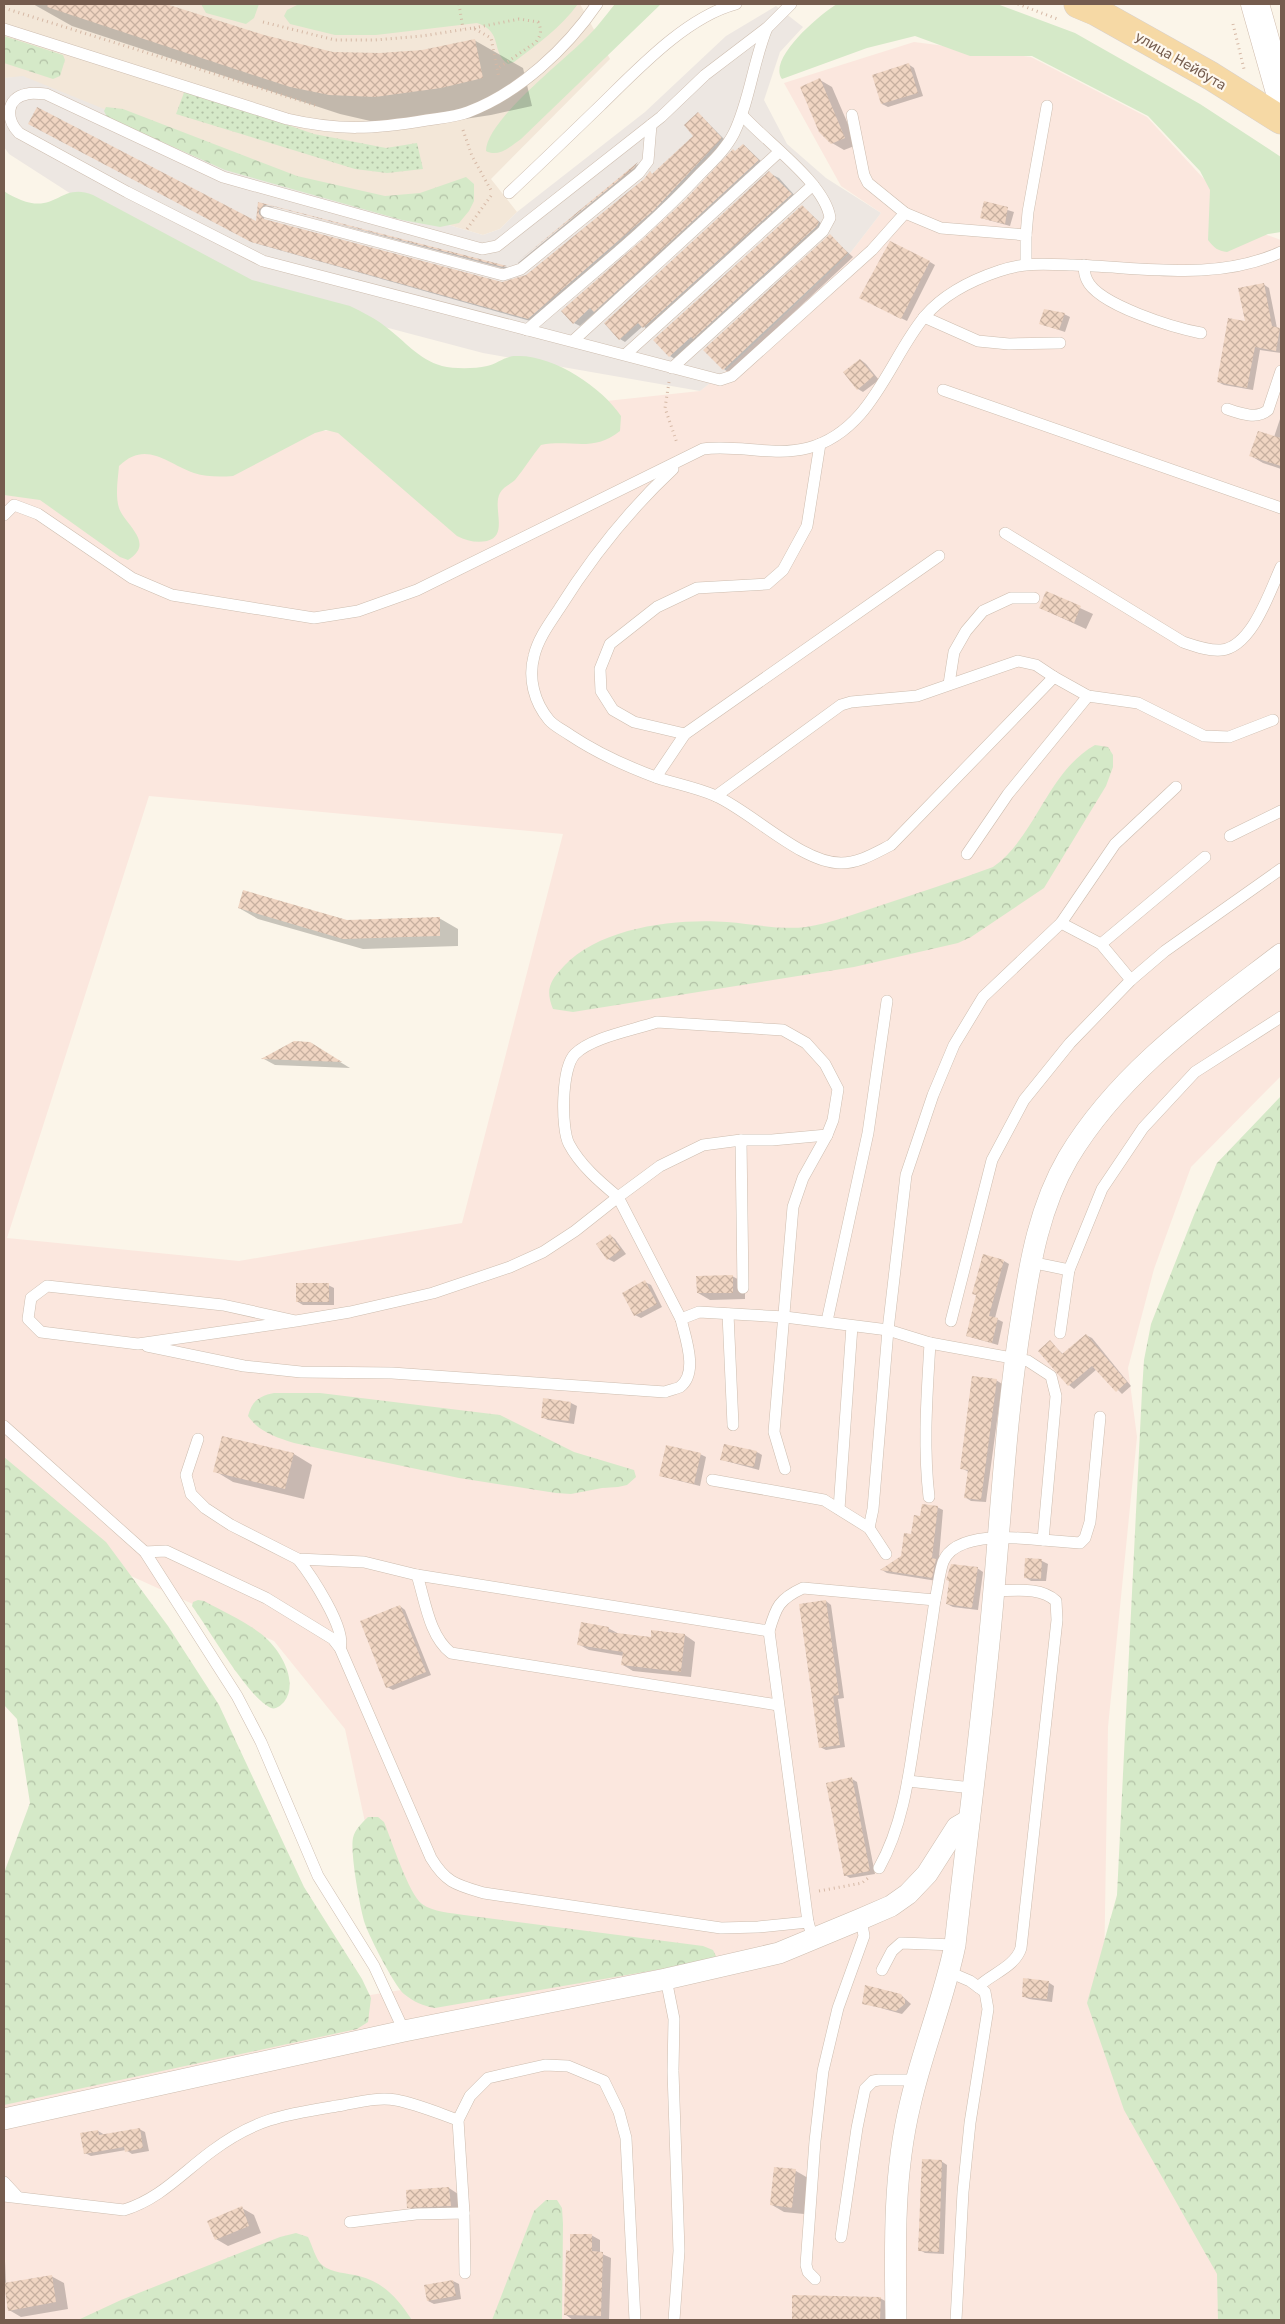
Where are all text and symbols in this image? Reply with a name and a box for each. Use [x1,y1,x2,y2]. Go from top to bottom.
street label: улица Нейбута [1132,27,1230,93]

